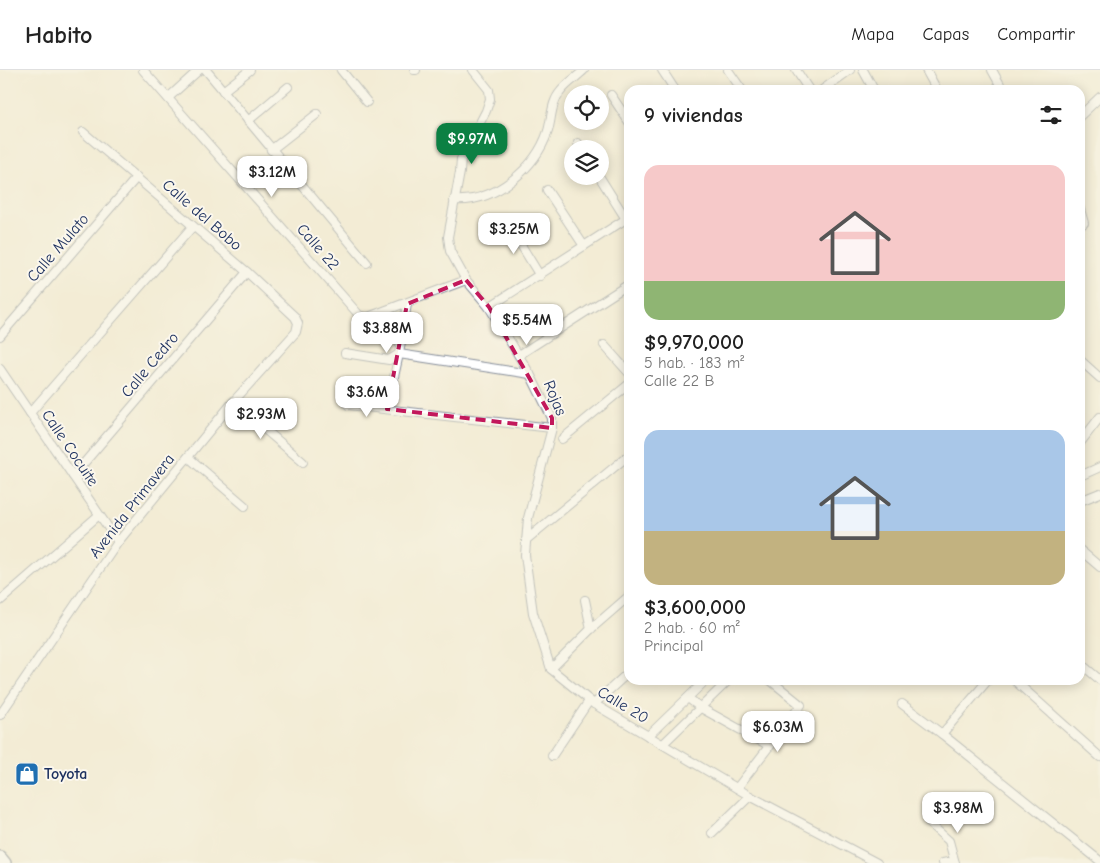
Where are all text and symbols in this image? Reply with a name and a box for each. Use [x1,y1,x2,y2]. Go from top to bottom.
text: Habito [25,21,92,49]
text: Mapa [851,24,894,45]
text: Capas [922,24,969,45]
text: Compartir [997,24,1075,45]
map controls [564,85,609,185]
button: locate [564,85,609,130]
icon: filters [1037,101,1065,129]
text: 9 viviendas [644,103,743,127]
pin: $9.97M [431,122,513,165]
text: $9.97M [447,130,497,148]
button: layers [564,140,609,185]
pin: $3.12M [231,156,313,198]
text: $3.12M [248,163,296,181]
street label: Calle del Bobo [159,176,245,254]
icon: home [810,198,900,288]
street label: Calle Mulato [24,210,92,286]
pin: $3.25M [473,212,555,255]
street label: Calle 22 [293,220,343,274]
text: $3.25M [489,220,539,238]
pin: $5.54M [486,304,568,346]
text: $5.54M [502,311,552,329]
pin: $3.88M [346,312,428,354]
text: $3.88M [362,319,412,337]
street label: Calle Cedro [118,329,182,401]
text: $9,970,000 [644,330,744,354]
text: 5 hab. · 183 m² [644,354,744,372]
text: Calle 22 B [644,372,714,390]
pin: $3.6M [332,376,402,418]
street label: Rojas [540,378,570,419]
text: $3.6M [346,383,388,401]
pin: $2.93M [220,398,302,440]
text: $2.93M [236,405,286,423]
street label: Calle Cocuite [38,406,102,490]
street label: Avenida Primavera [86,450,178,562]
icon: home [810,463,900,553]
text: $3,600,000 [644,595,746,619]
text: 2 hab. · 60 m² [644,619,740,637]
text: Principal [644,637,703,655]
street label: Calle 20 [594,683,652,727]
pin: $6.03M [737,710,819,753]
text: $6.03M [753,718,803,736]
shop icon: Toyota [14,761,40,787]
place label: Toyota [44,765,88,783]
pin: $3.98M [917,792,999,834]
text: $3.98M [933,799,983,817]

